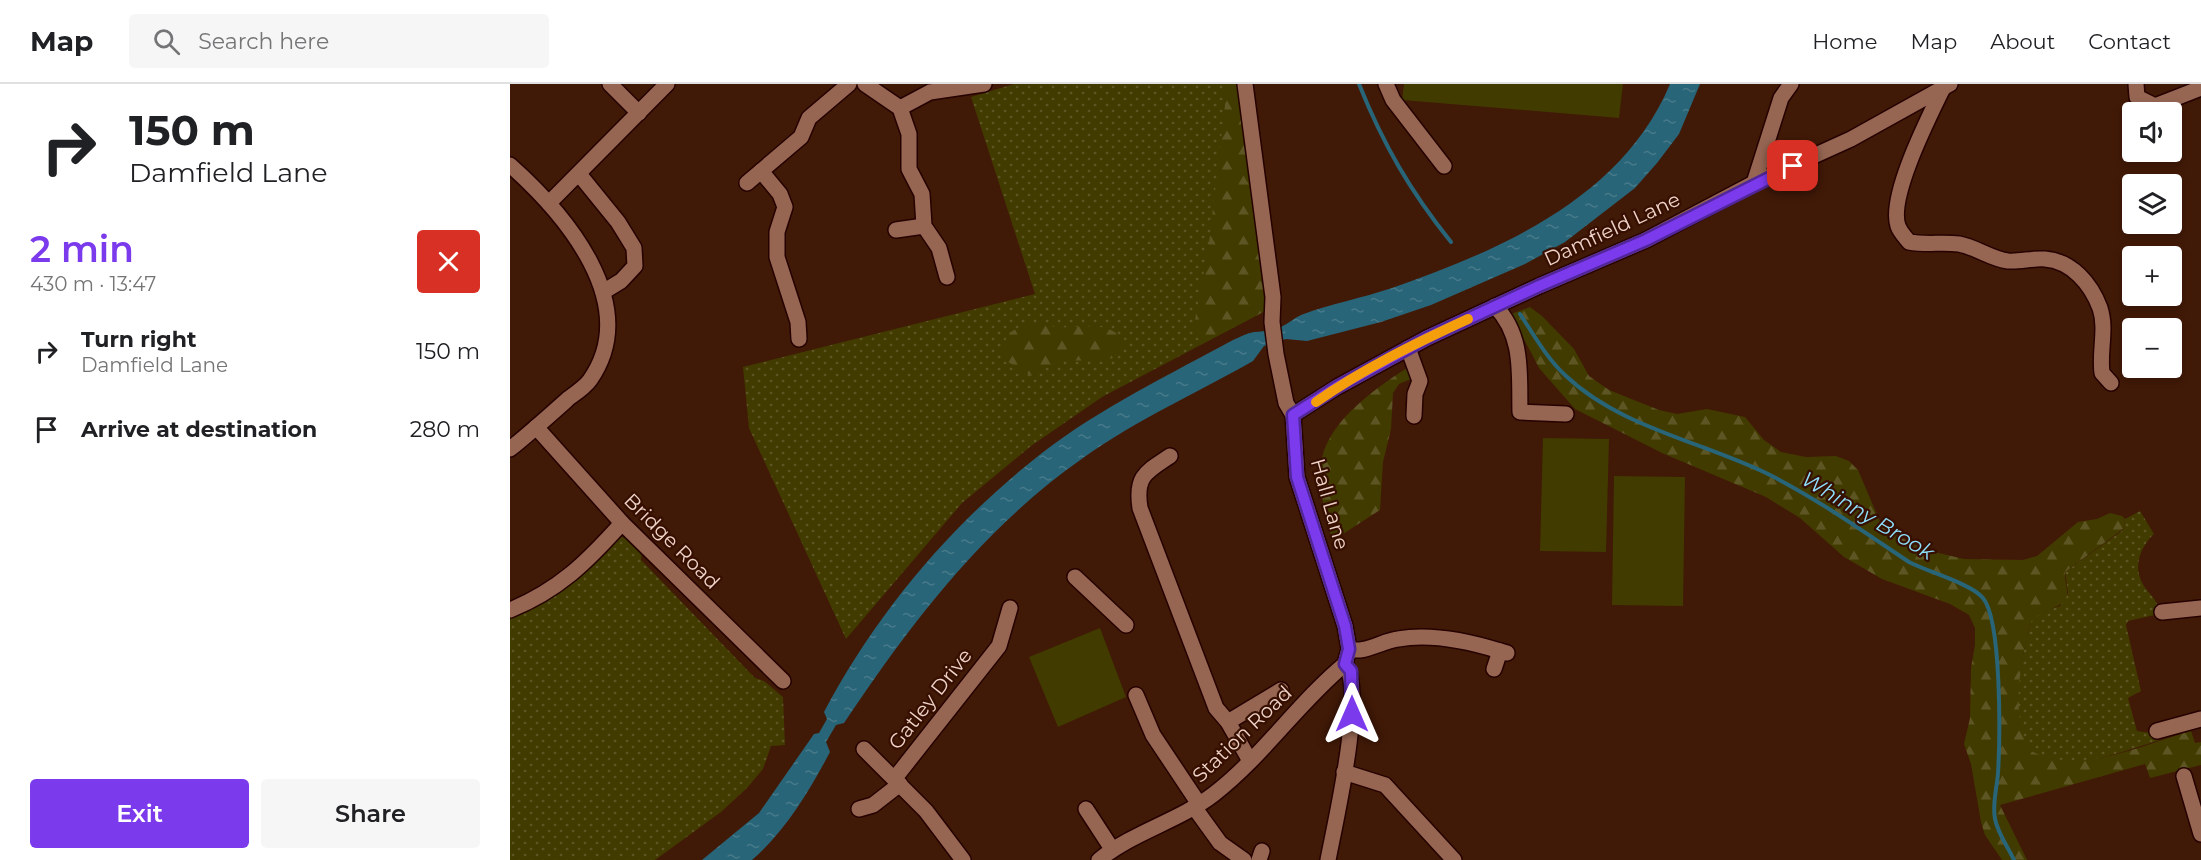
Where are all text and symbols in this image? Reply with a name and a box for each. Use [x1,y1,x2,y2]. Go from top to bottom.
search box [129,14,549,68]
text: Map [30,24,93,58]
icon: search [150,25,183,58]
text: Search here [198,28,329,55]
text: Home [1812,29,1877,54]
text: Map [1910,29,1957,54]
text: About [1990,29,2055,54]
text: Contact [2088,29,2171,54]
map controls [2122,102,2182,378]
button: sound [2122,102,2182,162]
text: 150 m [129,104,255,156]
icon: right [30,108,108,186]
pin [1767,140,1818,191]
icon: arrive [1776,149,1809,182]
text: Damfield Lane [129,156,328,189]
button: layers [2122,174,2182,234]
street label: Damfield Lane [1540,187,1684,271]
text: 2 min [30,227,134,271]
button: close [417,230,480,293]
button: + [2122,246,2182,306]
text: 430 m · 13:47 [30,272,156,296]
button: − [2122,318,2182,378]
text: Turn right [81,326,196,353]
icon: right [30,335,63,368]
text: 150 m [416,338,480,365]
text: Damfield Lane [81,353,228,377]
icon: arrive [30,413,63,446]
text: Arrive at destination [81,416,317,443]
text: 280 m [410,416,480,443]
street label: Hall Lane [1306,456,1354,552]
water label: Whinny Brook [1798,466,1940,566]
street label: Bridge Road [619,488,725,594]
street label: Gatley Drive [883,644,977,754]
street label: Station Road [1187,681,1297,787]
position arrow [1320,682,1384,746]
button: Exit [30,779,249,848]
button: Share [261,779,480,848]

